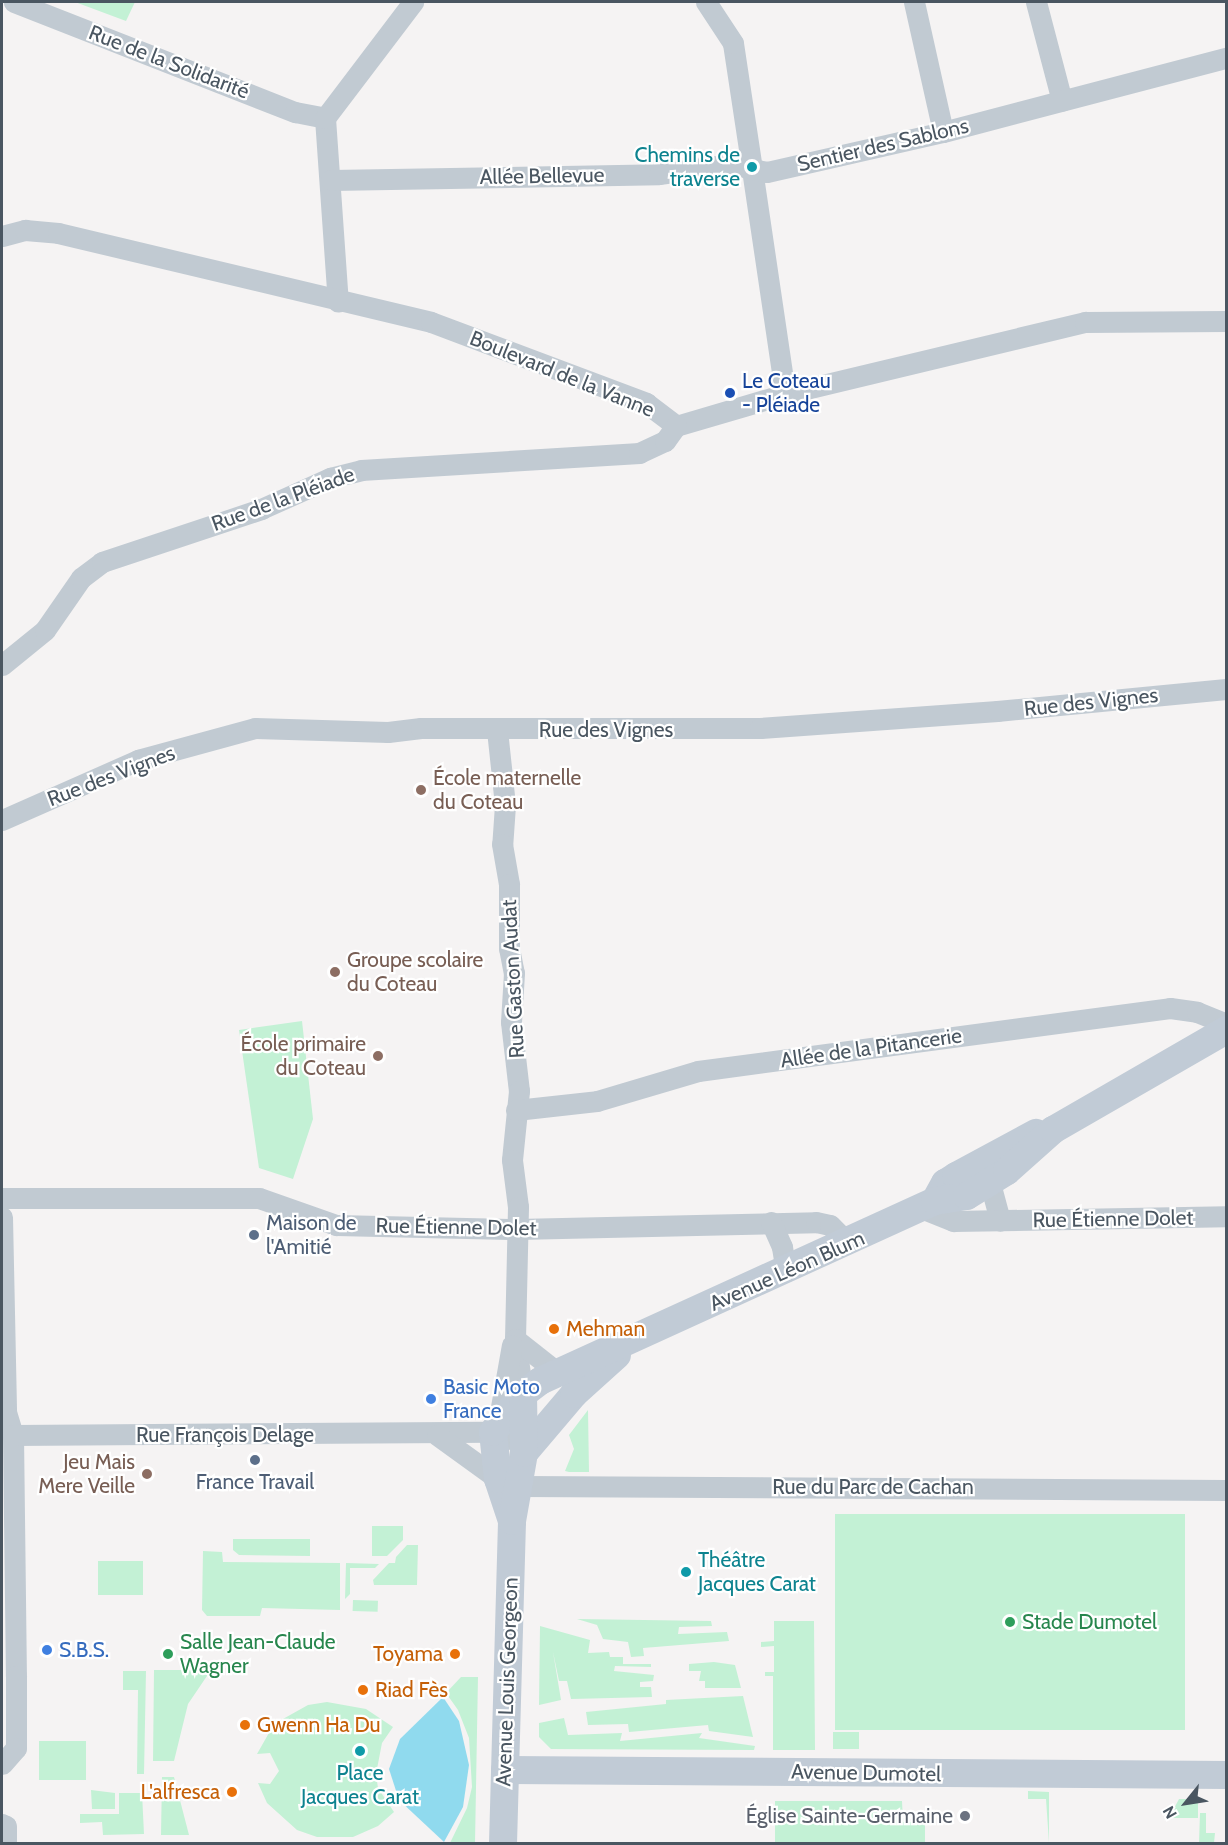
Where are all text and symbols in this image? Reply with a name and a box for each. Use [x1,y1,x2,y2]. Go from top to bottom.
street label: Rue de la Solidarité [85,20,253,104]
street label: Sentier des Sablons [795,113,971,177]
place label: Chemins de traverse [634,142,740,192]
marker: Chemins de traverse [745,160,759,174]
street label: Allée Bellevue [479,162,605,190]
street label: Boulevard de la Vanne [466,325,658,423]
place label: Le Coteau - Pléiade [742,368,831,418]
marker: Le Coteau - Pléiade [723,386,737,400]
street label: Rue de la Pléiade [208,461,358,537]
street label: Rue des Vignes [1023,682,1159,722]
street label: Rue des Vignes [539,717,673,743]
street label: Rue des Vignes [44,740,178,812]
place label: École maternelle du Coteau [433,765,581,815]
marker: École maternelle du Coteau [414,783,428,797]
street label: Rue Gaston Audat [496,899,530,1059]
place label: Groupe scolaire du Coteau [347,947,483,997]
marker: Groupe scolaire du Coteau [328,965,342,979]
street label: Allée de la Pitancerie [779,1023,963,1073]
place label: École primaire du Coteau [241,1031,366,1081]
marker: École primaire du Coteau [371,1049,385,1063]
street label: Rue Étienne Dolet [1032,1205,1194,1233]
place label: Maison de l'Amitié [266,1210,357,1260]
street label: Rue Étienne Dolet [375,1213,537,1241]
street label: Avenue Léon Blum [706,1225,868,1317]
marker: Maison de l'Amitié [247,1228,261,1242]
place label: Mehman [566,1316,645,1342]
marker: Mehman [547,1322,561,1336]
place label: Basic Moto France [443,1374,540,1424]
marker: Basic Moto France [424,1392,438,1406]
street label: Rue François Delage [136,1422,314,1448]
place label: Jeu Mais Mere Veille [38,1449,135,1499]
marker: France Travail [248,1453,262,1467]
marker: Jeu Mais Mere Veille [140,1467,154,1481]
place label: France Travail [196,1469,314,1495]
street label: Rue du Parc de Cachan [772,1474,974,1500]
place label: Théâtre Jacques Carat [698,1547,816,1597]
marker: Théâtre Jacques Carat [679,1565,693,1579]
street label: Avenue Louis Georgeon [491,1577,523,1787]
place label: Stade Dumotel [1022,1609,1157,1635]
marker: Stade Dumotel [1003,1615,1017,1629]
place label: Salle Jean-Claude Wagner [180,1629,336,1679]
place label: S.B.S. [59,1637,109,1663]
place label: Toyama [373,1641,443,1667]
marker: S.B.S. [40,1643,54,1657]
marker: Salle Jean-Claude Wagner [161,1647,175,1661]
marker: Toyama [448,1647,462,1661]
place label: Riad Fès [375,1677,448,1703]
marker: Riad Fès [356,1683,370,1697]
place label: Gwenn Ha Du [257,1712,381,1738]
marker: Gwenn Ha Du [238,1718,252,1732]
marker: Place Jacques Carat [353,1744,367,1758]
street label: Avenue Dumotel [791,1759,941,1787]
place label: Place Jacques Carat [301,1760,419,1810]
north arrow [1156,1773,1216,1833]
place label: L'alfresca [141,1779,220,1805]
marker: L'alfresca [225,1785,239,1799]
place label: Église Sainte-Germaine [746,1803,953,1829]
text: N [1159,1803,1181,1822]
marker: Église Sainte-Germaine [958,1809,972,1823]

